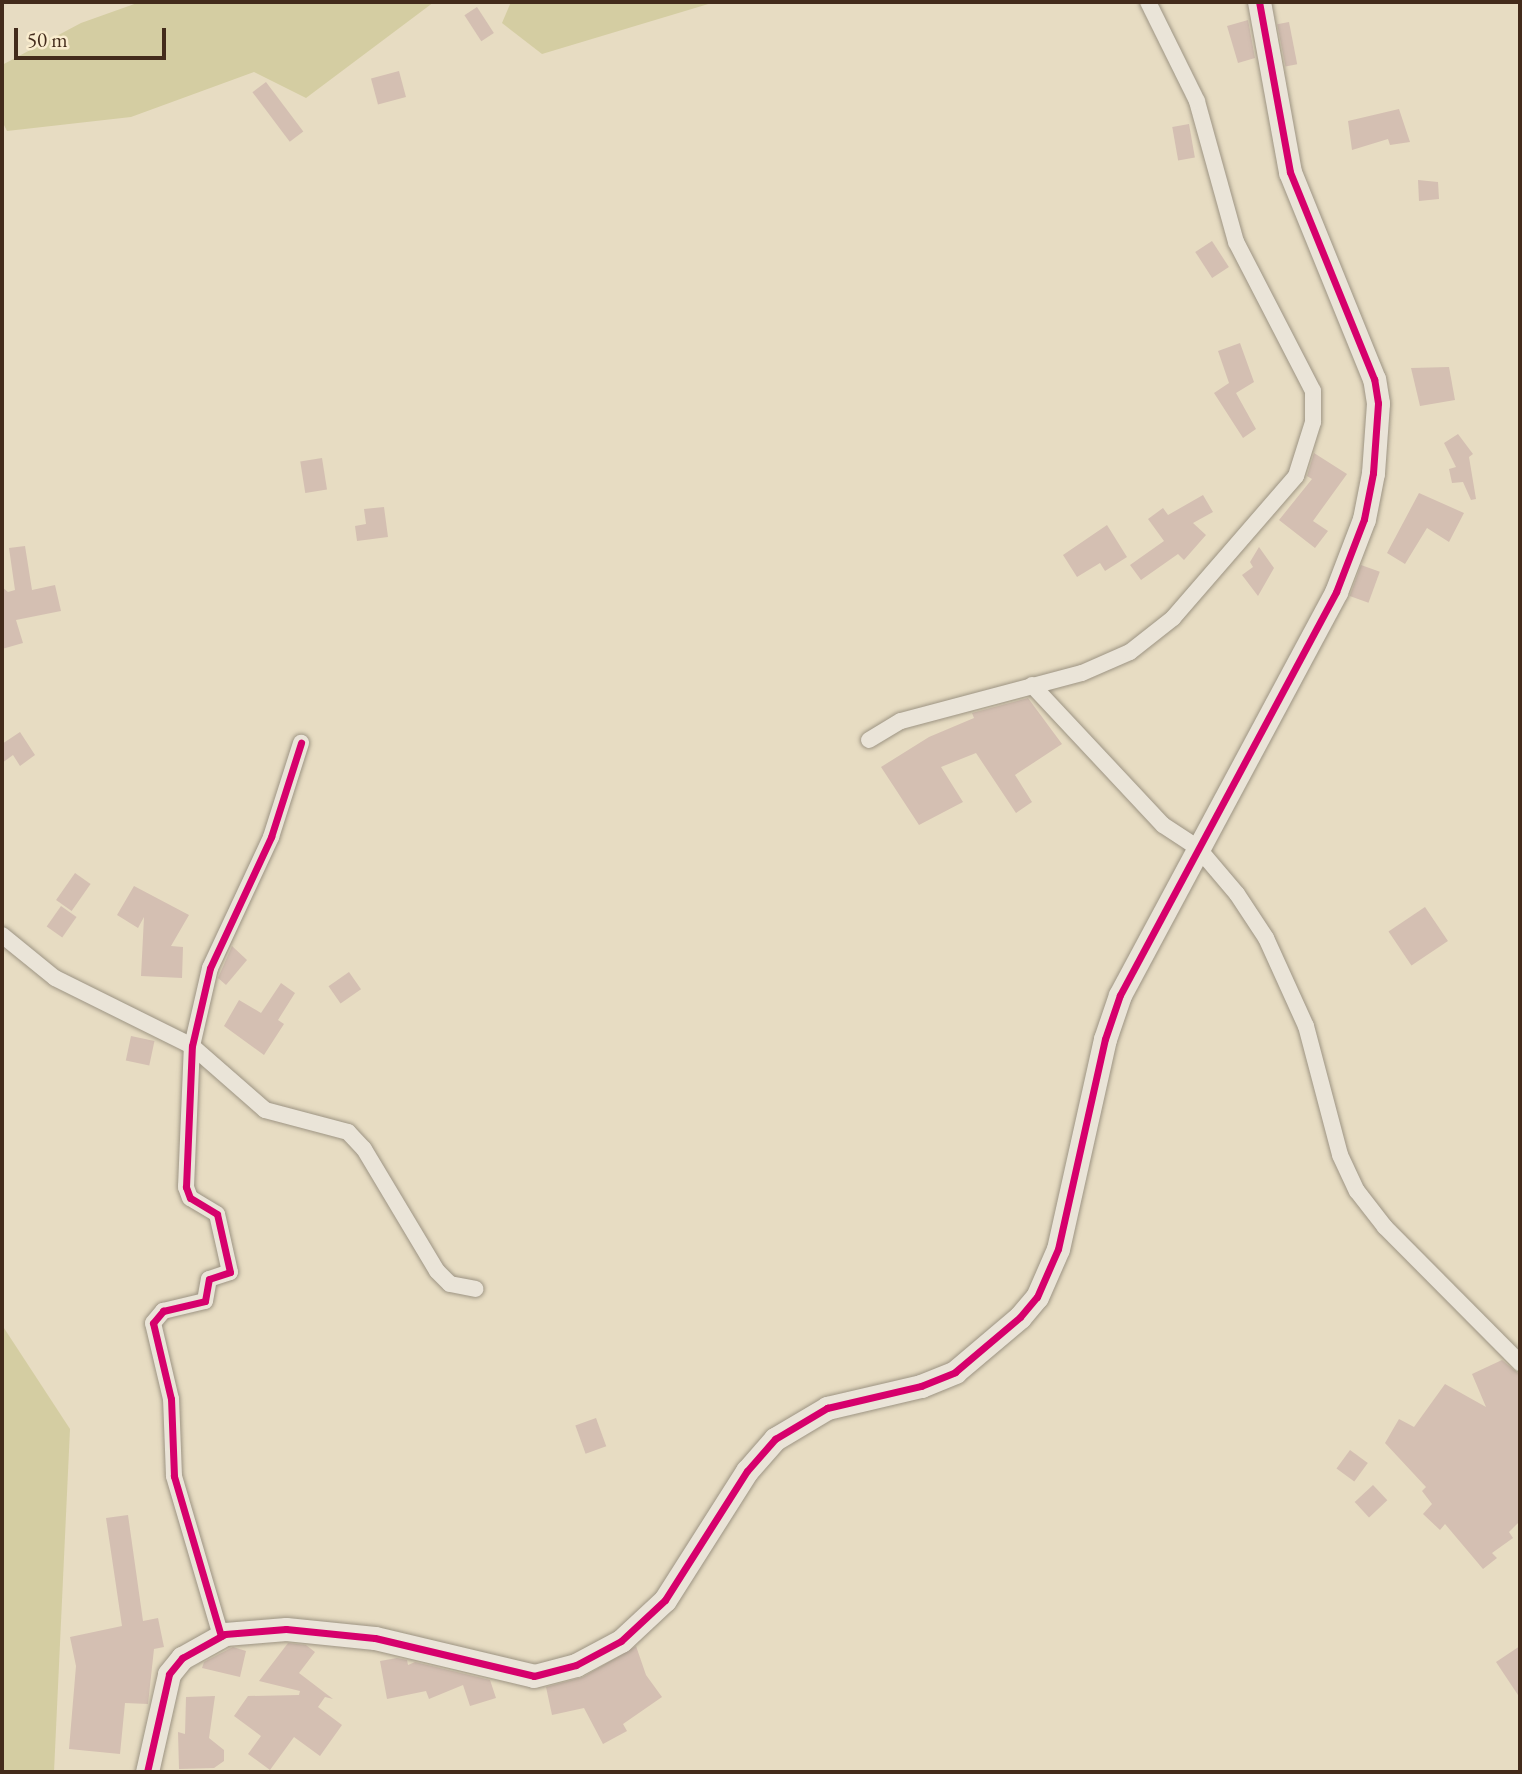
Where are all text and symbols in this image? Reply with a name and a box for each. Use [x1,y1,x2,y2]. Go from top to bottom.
scale bar [18,14,170,58]
text: 50 m [27,26,68,53]

